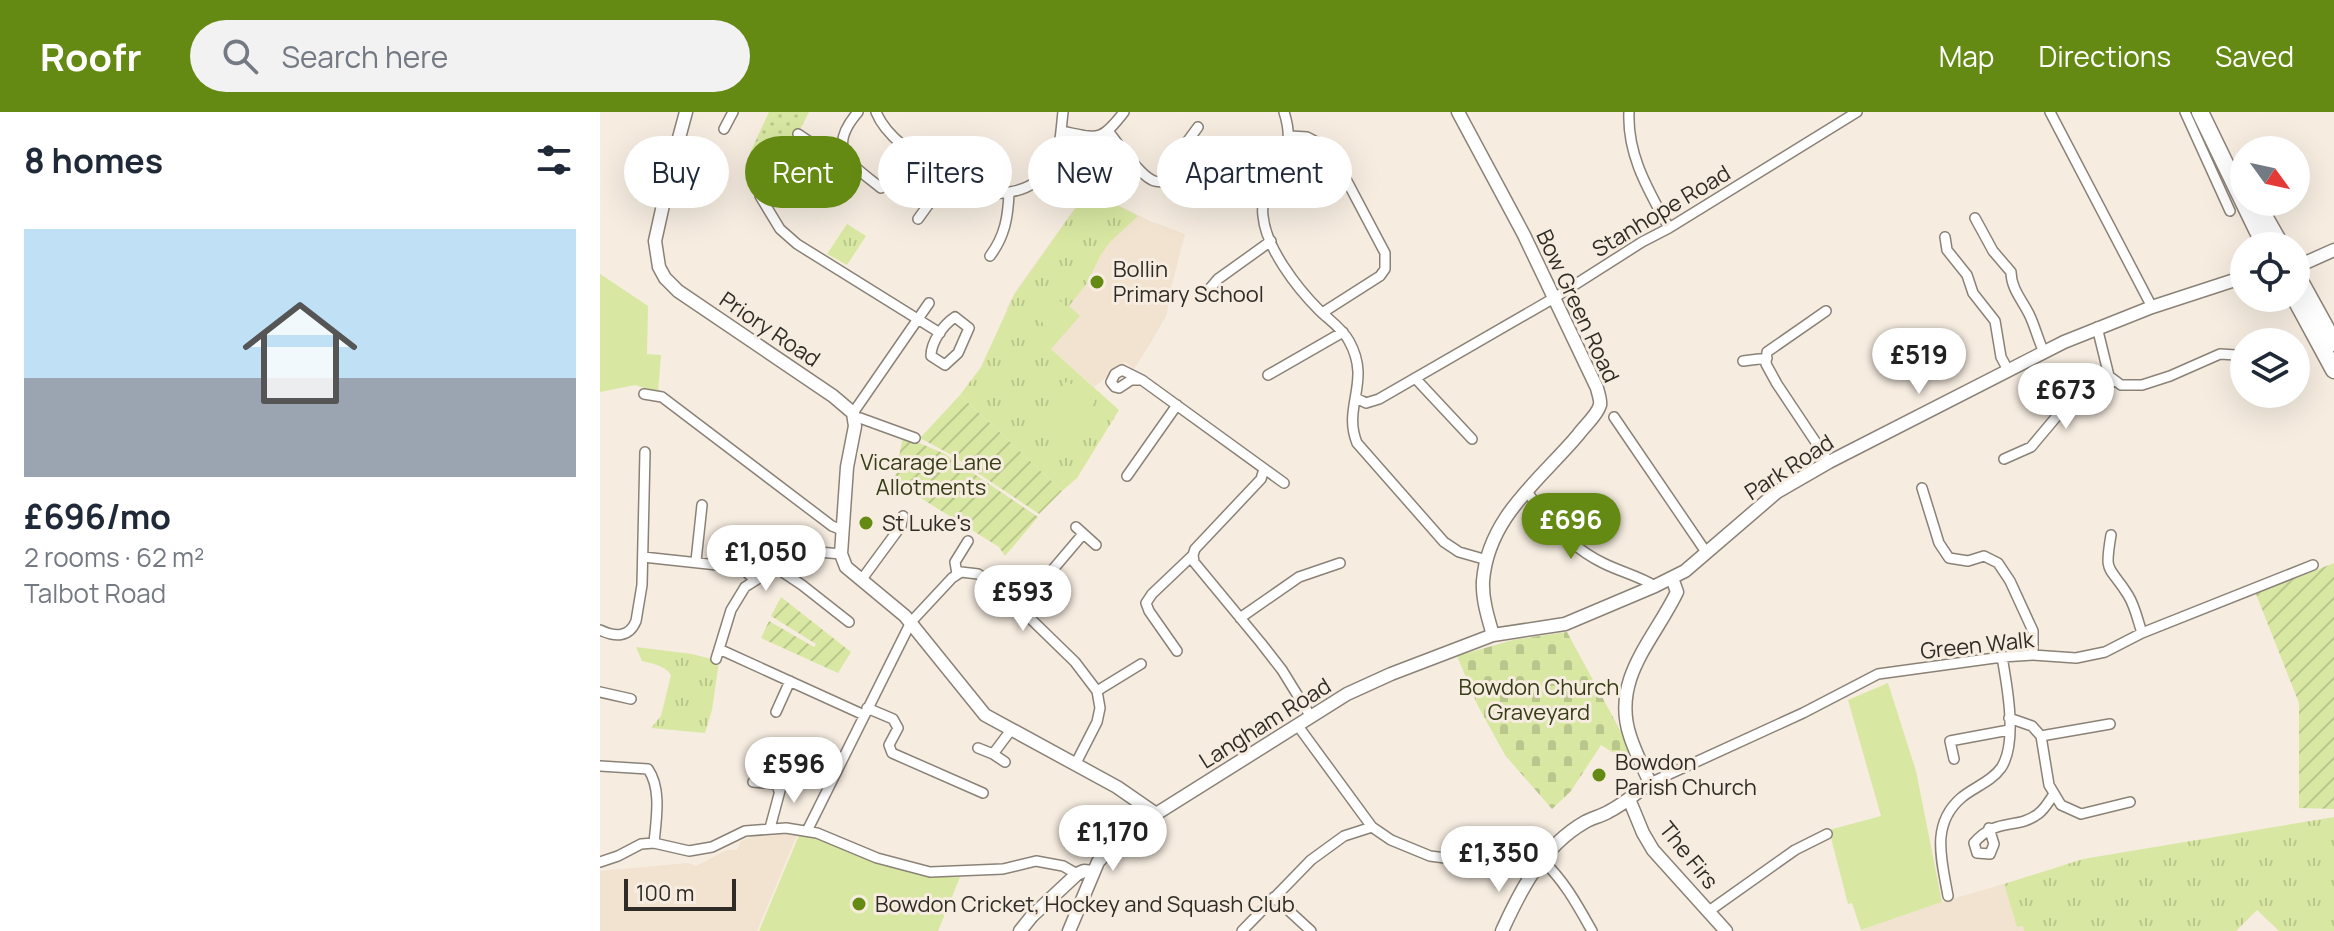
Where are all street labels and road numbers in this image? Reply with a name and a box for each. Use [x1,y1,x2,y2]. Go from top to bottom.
street label: Stanhope Road [1586,158,1736,264]
street label: Bow Green Road [1529,225,1627,387]
street label: Priory Road [714,284,826,374]
street label: Park Road [1739,427,1839,507]
street label: Green Walk [1919,624,2036,666]
street label: Langham Road [1193,671,1337,775]
street label: The Firs [1653,815,1725,895]

